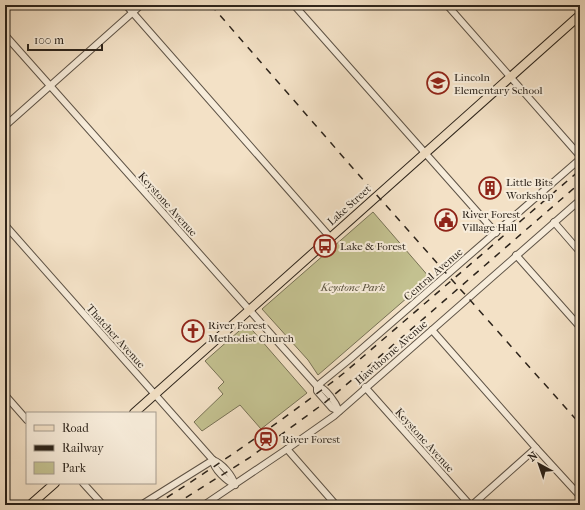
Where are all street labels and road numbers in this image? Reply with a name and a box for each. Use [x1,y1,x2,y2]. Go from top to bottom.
street label: Keystone Avenue [135,169,200,240]
street label: Lake Street [325,182,374,228]
street label: Central Avenue [401,245,466,303]
street label: Thatcher Avenue [83,302,148,371]
street label: Hawthorne Avenue [352,317,431,387]
street label: Keystone Avenue [392,405,457,476]

